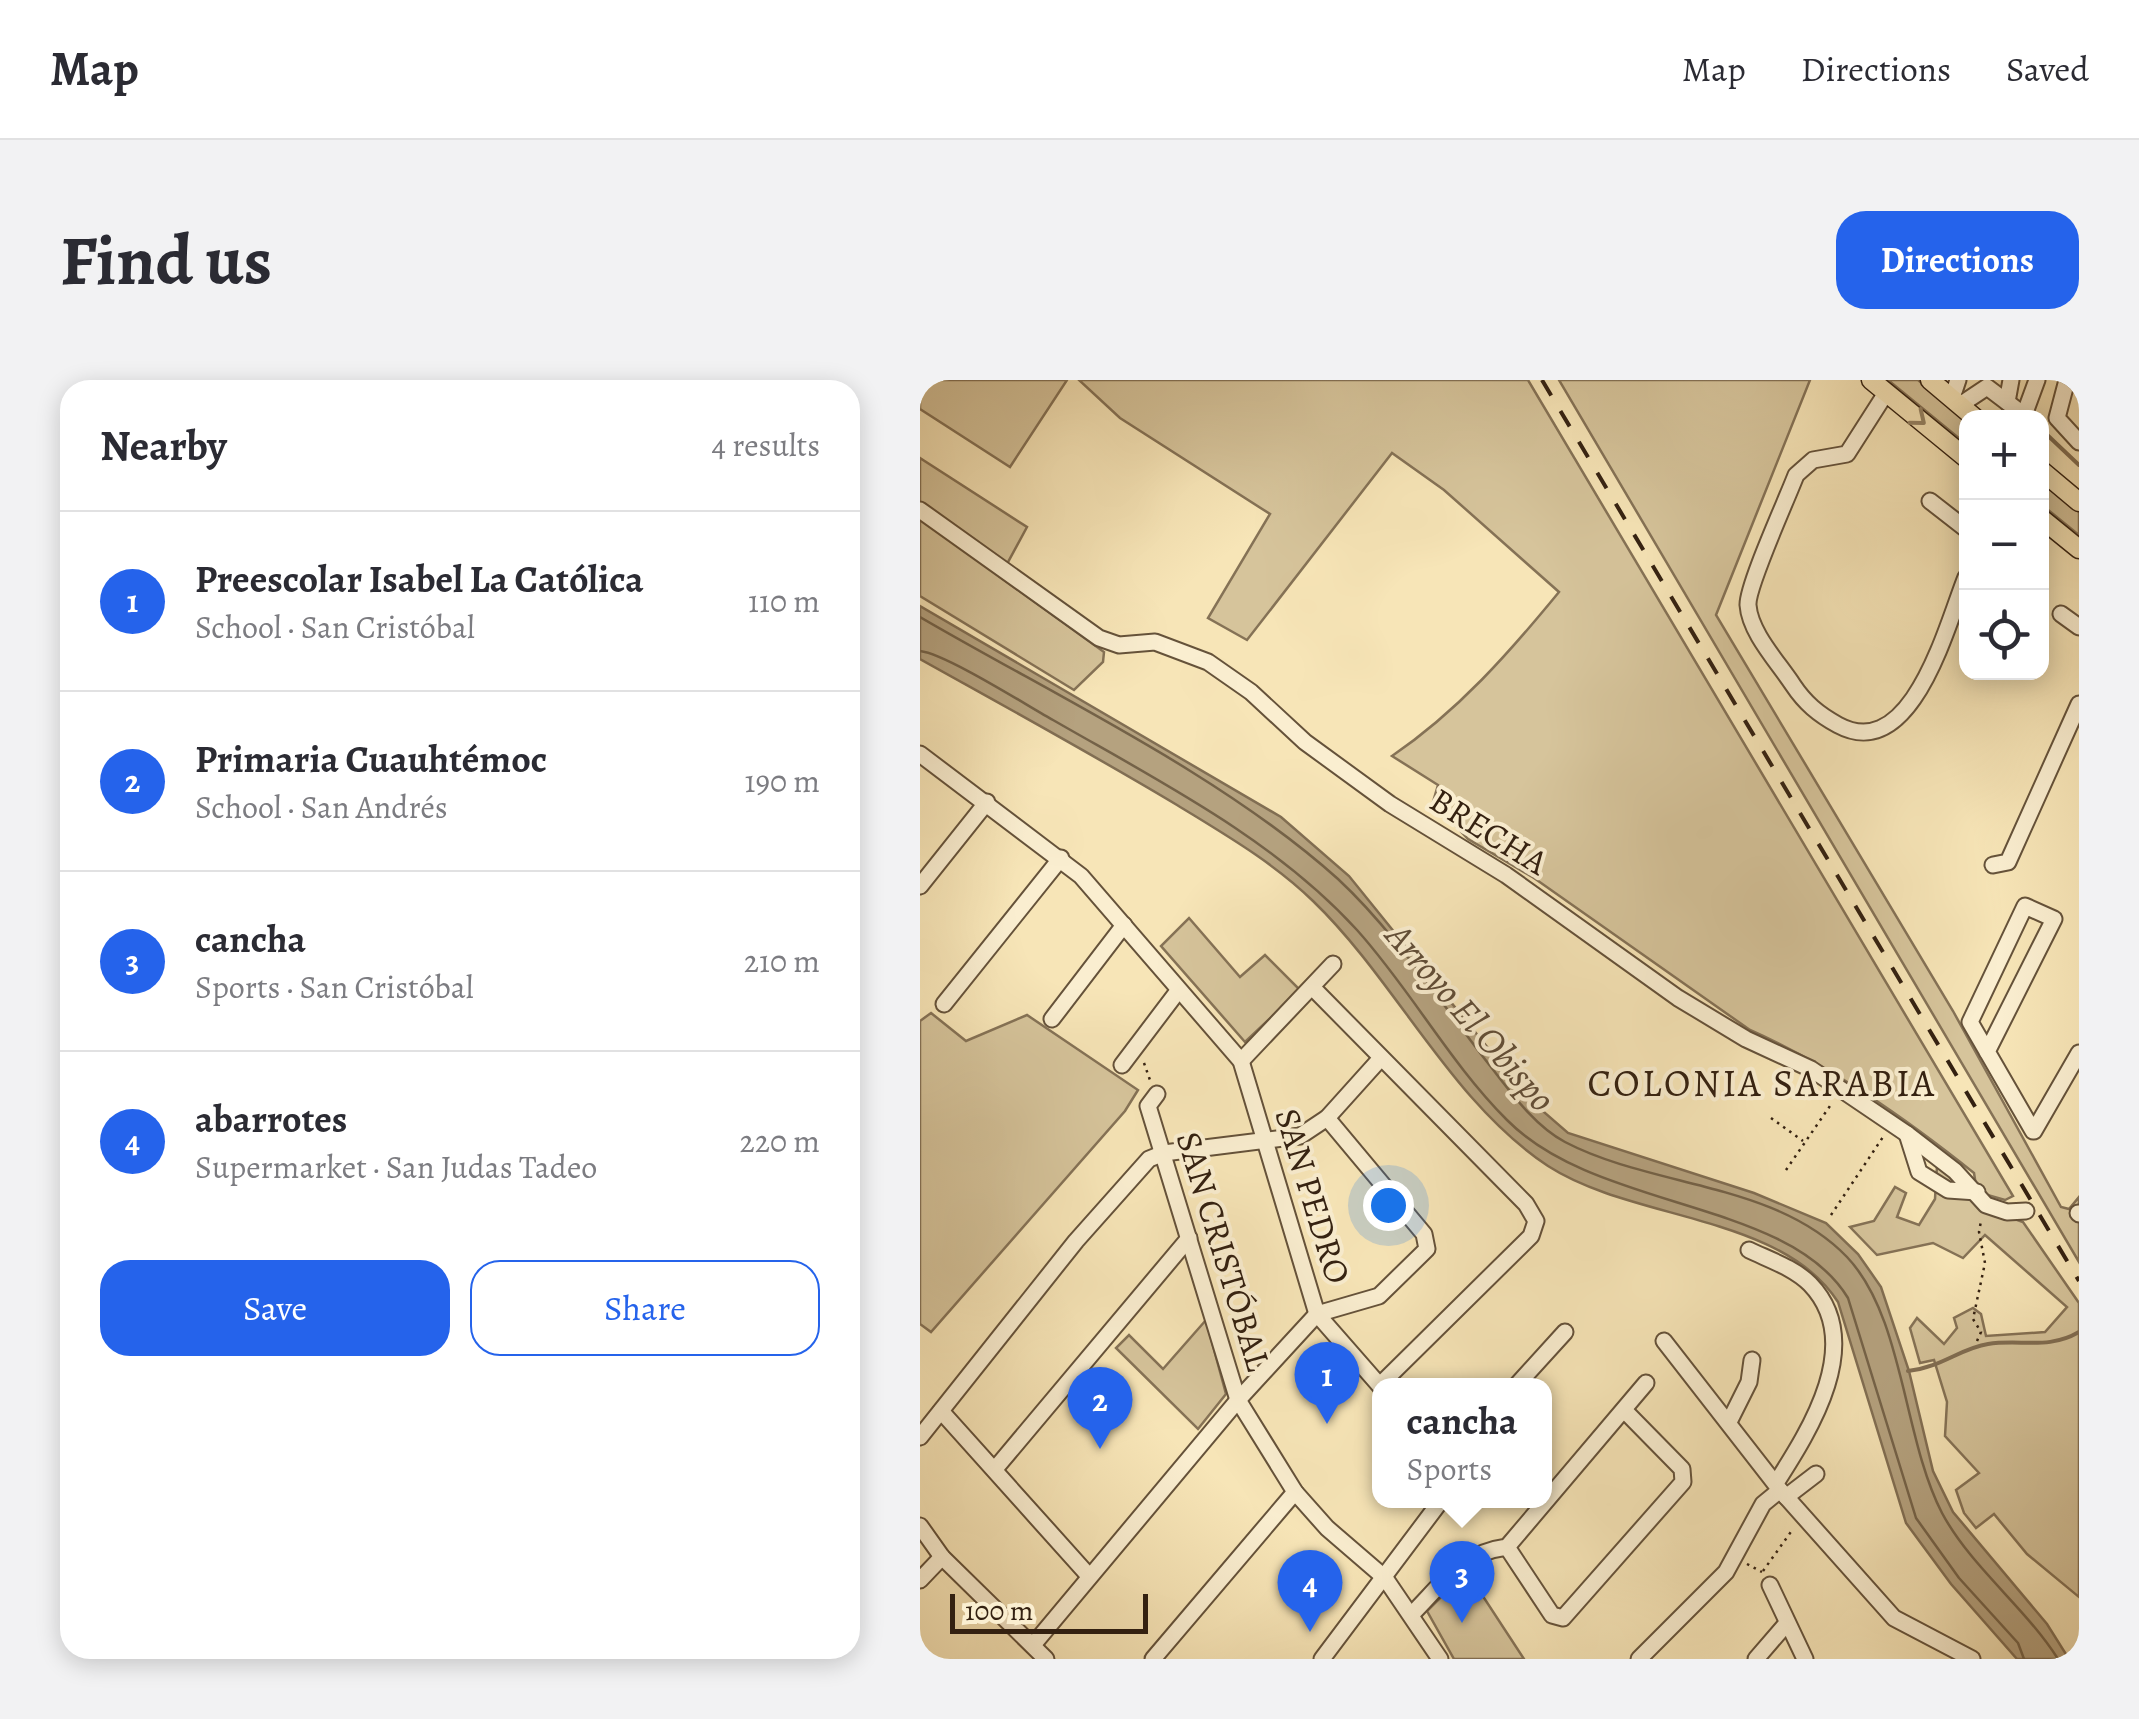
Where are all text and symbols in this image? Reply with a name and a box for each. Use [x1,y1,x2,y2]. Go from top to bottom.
text: Map [50,36,139,102]
text: Map [1682,45,1746,93]
text: Directions [1801,45,1951,93]
text: Saved [2006,45,2089,93]
button: Directions [1836,211,2079,309]
text: Find us [60,213,272,308]
one-way arrow [1907,407,1925,425]
map controls [1959,410,2049,680]
button: + [1959,410,2049,500]
text: Nearby [100,417,227,474]
text: 4 results [711,423,820,467]
button: − [1959,500,2049,590]
text: Preescolar Isabel La Católica [195,553,644,605]
text: 1 [127,579,138,623]
text: 110 m [748,579,820,623]
button: locate [1959,590,2049,680]
text: School · San Cristóbal [195,605,475,649]
text: Primaria Cuauhtémoc [195,733,547,785]
text: 2 [125,759,140,803]
text: 190 m [744,759,820,803]
street label: BRECHA [1421,776,1558,886]
text: School · San Andrés [195,785,448,829]
water label: Arroyo El Obispo [1373,910,1568,1123]
text: cancha [195,913,306,965]
text: 3 [126,939,139,983]
text: 210 m [744,939,820,983]
text: Sports · San Cristóbal [195,965,474,1009]
district label: COLONIA SARABIA [1587,1057,1937,1109]
text: abarrotes [195,1093,347,1145]
street label: SAN PEDRO [1264,1102,1362,1290]
text: 4 [125,1119,140,1163]
text: 220 m [740,1119,820,1163]
street label: SAN CRISTÓBAL [1165,1126,1283,1377]
text: Supermarket · San Judas Tadeo [195,1145,597,1189]
your location [1363,1180,1414,1231]
button: Save [100,1260,450,1356]
button: Share [470,1260,820,1356]
pin: 1 [1294,1342,1360,1424]
pin: 2 [1068,1366,1132,1449]
popup [1372,1378,1552,1508]
text: cancha [1407,1395,1517,1447]
text: Sports [1407,1447,1492,1491]
pin: 3 [1430,1540,1494,1623]
pin: 4 [1278,1550,1342,1632]
scale bar [950,1589,1148,1634]
text: 100 m [965,1592,1033,1630]

